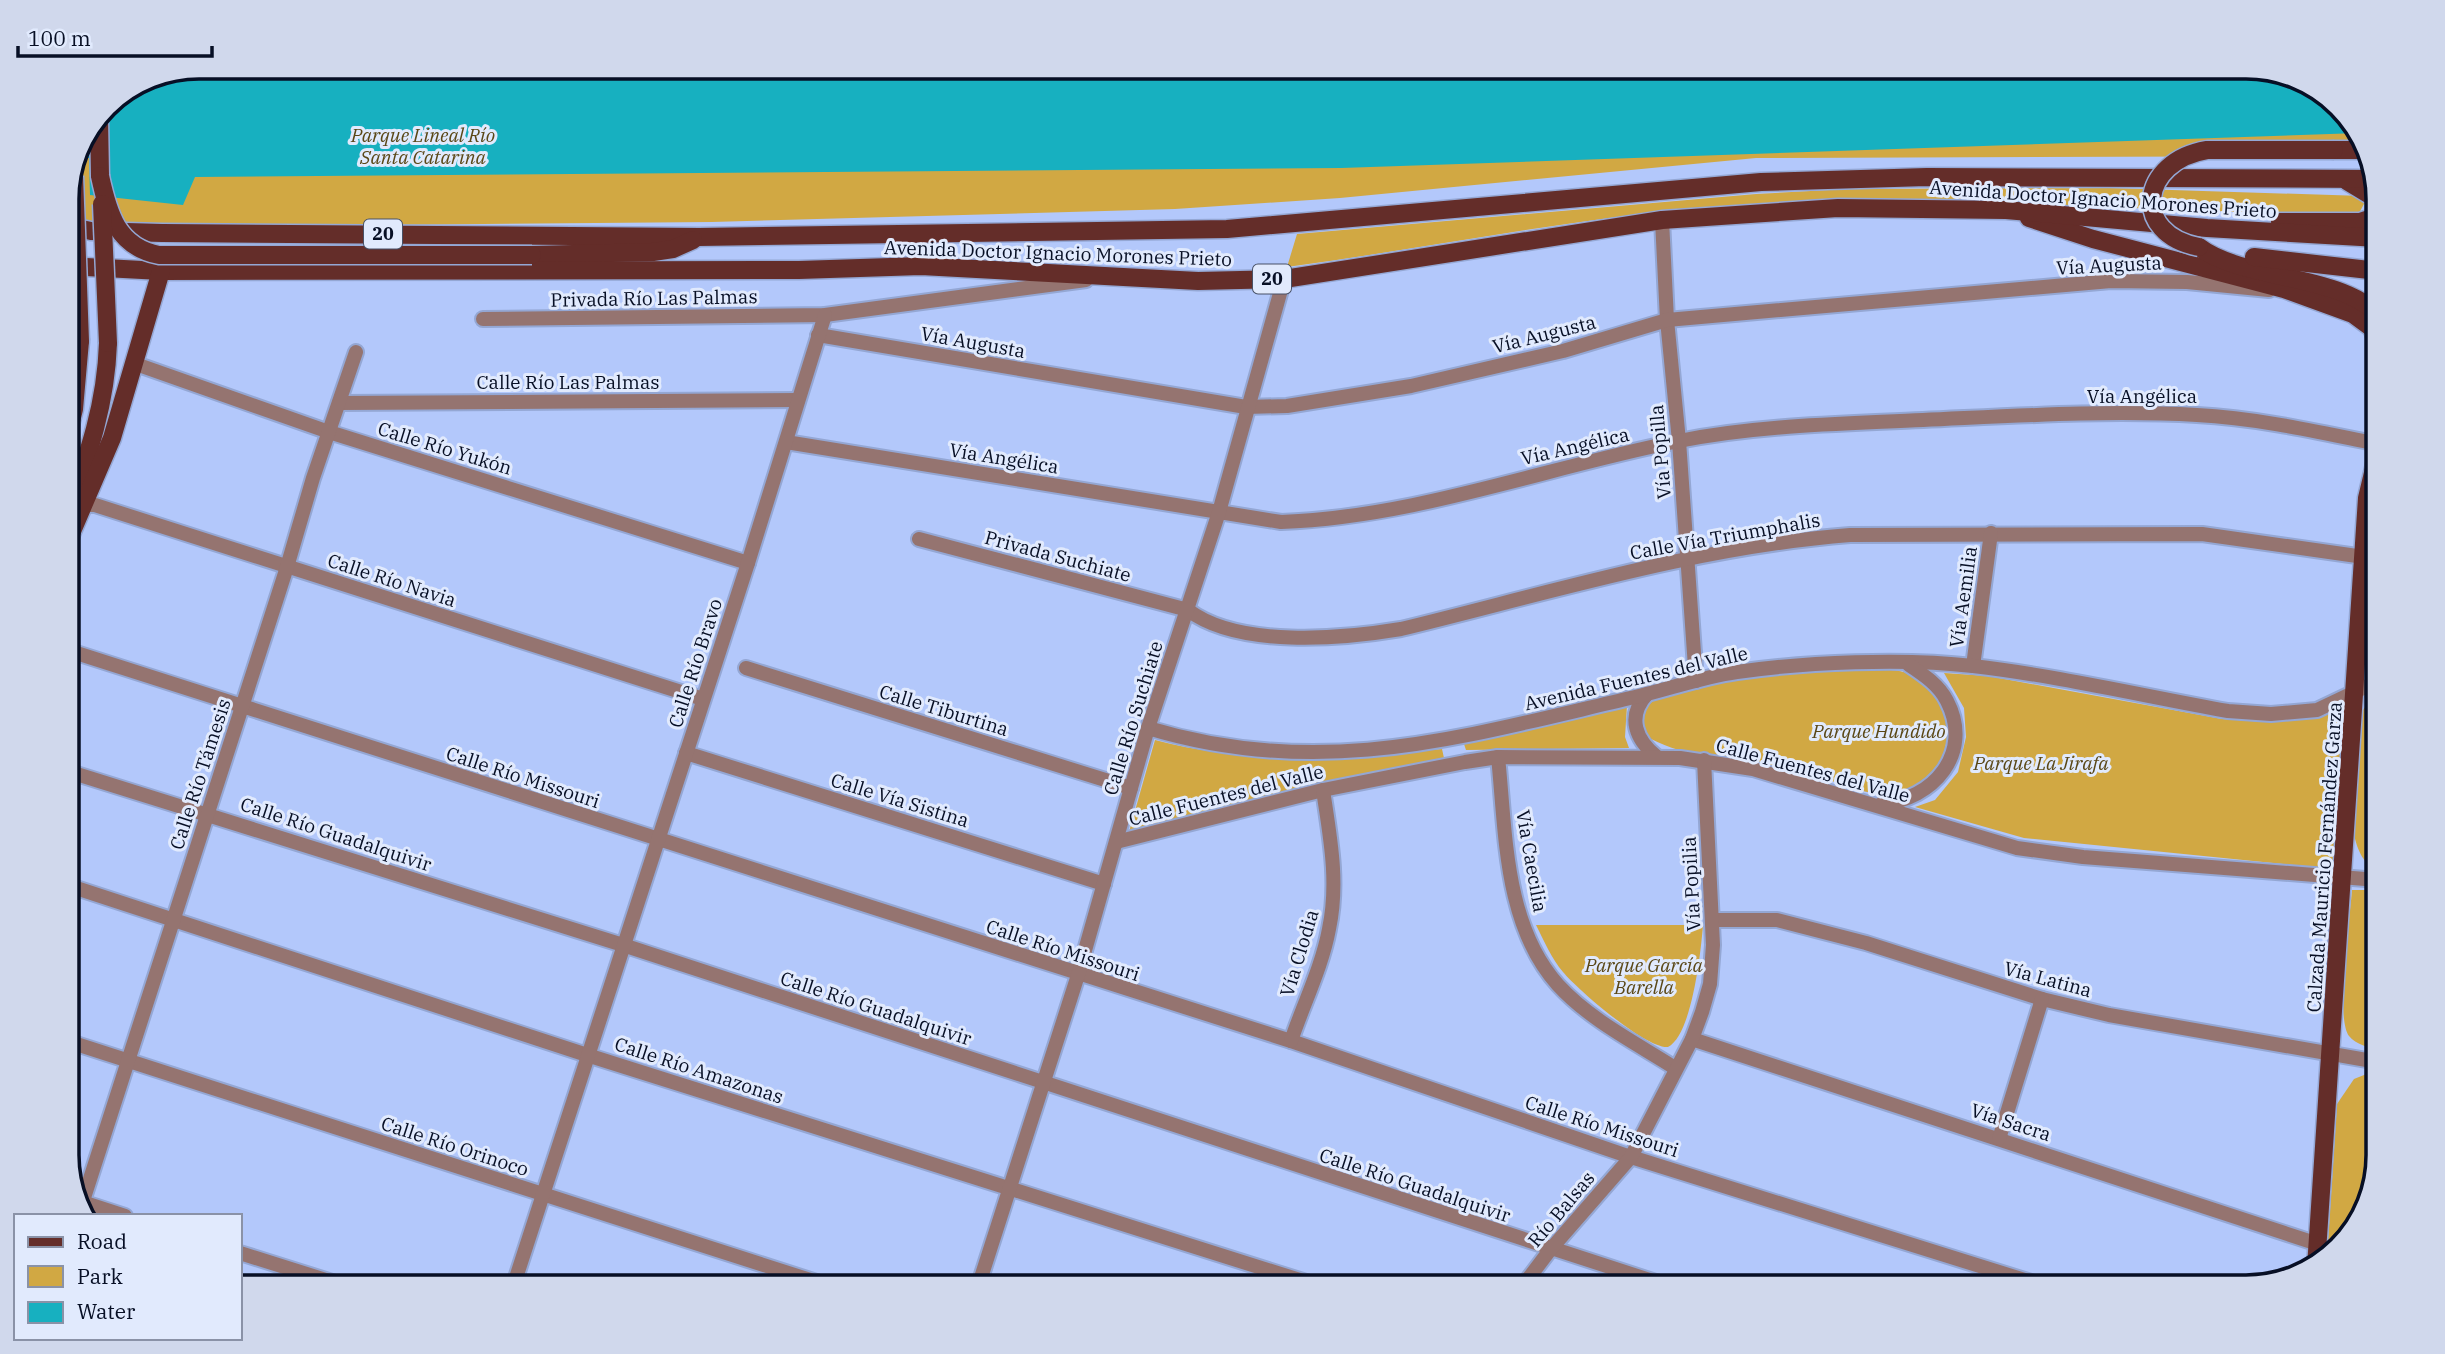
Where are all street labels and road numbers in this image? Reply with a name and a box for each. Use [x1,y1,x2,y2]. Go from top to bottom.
street label: Avenida Doctor Ignacio Morones Prieto [1929,175,2277,223]
road number: 20 [364,220,402,248]
street label: Avenida Doctor Ignacio Morones Prieto [884,235,1232,271]
street label: Vía Augusta [2056,250,2162,280]
road number: 20 [1253,264,1291,293]
street label: Privada Río Las Palmas [550,284,758,312]
street label: Vía Augusta [1490,310,1598,358]
street label: Vía Augusta [919,321,1027,363]
street label: Calle Río Las Palmas [476,370,660,394]
street label: Vía Angélica [2087,384,2197,408]
street label: Vía Popilla [1644,404,1676,500]
street label: Calle Río Yukón [375,416,515,480]
street label: Vía Angélica [1519,422,1631,470]
street label: Vía Angélica [948,438,1060,478]
street label: Calle Vía Triumphalis [1628,507,1822,565]
street label: Privada Suchiate [982,525,1134,587]
street label: Vía Aemilia [1944,545,1982,649]
street label: Calle Río Navia [325,548,459,612]
street label: Calle Río Bravo [663,595,727,731]
street label: Calle Río Suchiate [1098,638,1168,798]
street label: Avenida Fuentes del Valle [1522,641,1750,715]
street label: Calle Tiburtina [877,679,1011,741]
street label: Calle Río Támesis [164,696,236,852]
street label: Calzada Mauricio Fernández Garza [2301,701,2347,1013]
street label: Calle Fuentes del Valle [1713,733,1913,807]
street label: Calle Río Missouri [443,741,603,813]
street label: Calle Fuentes del Valle [1126,759,1326,831]
street label: Calle Vía Sistina [828,768,972,832]
street label: Calle Río Guadalquivir [237,792,435,876]
street label: Vía Caecilia [1511,808,1553,914]
street label: Vía Popilia [1677,836,1705,932]
street label: Vía Clodia [1274,907,1324,999]
street label: Calle Río Missouri [983,914,1143,986]
street label: Vía Latina [2002,956,2094,1002]
street label: Calle Río Guadalquivir [777,966,975,1050]
street label: Calle Río Amazonas [612,1031,786,1109]
street label: Calle Río Missouri [1522,1090,1682,1162]
street label: Vía Sacra [1968,1098,2054,1146]
street label: Calle Río Orinoco [378,1111,532,1181]
street label: Calle Río Guadalquivir [1316,1143,1514,1227]
street label: Río Balsas [1522,1166,1600,1252]

